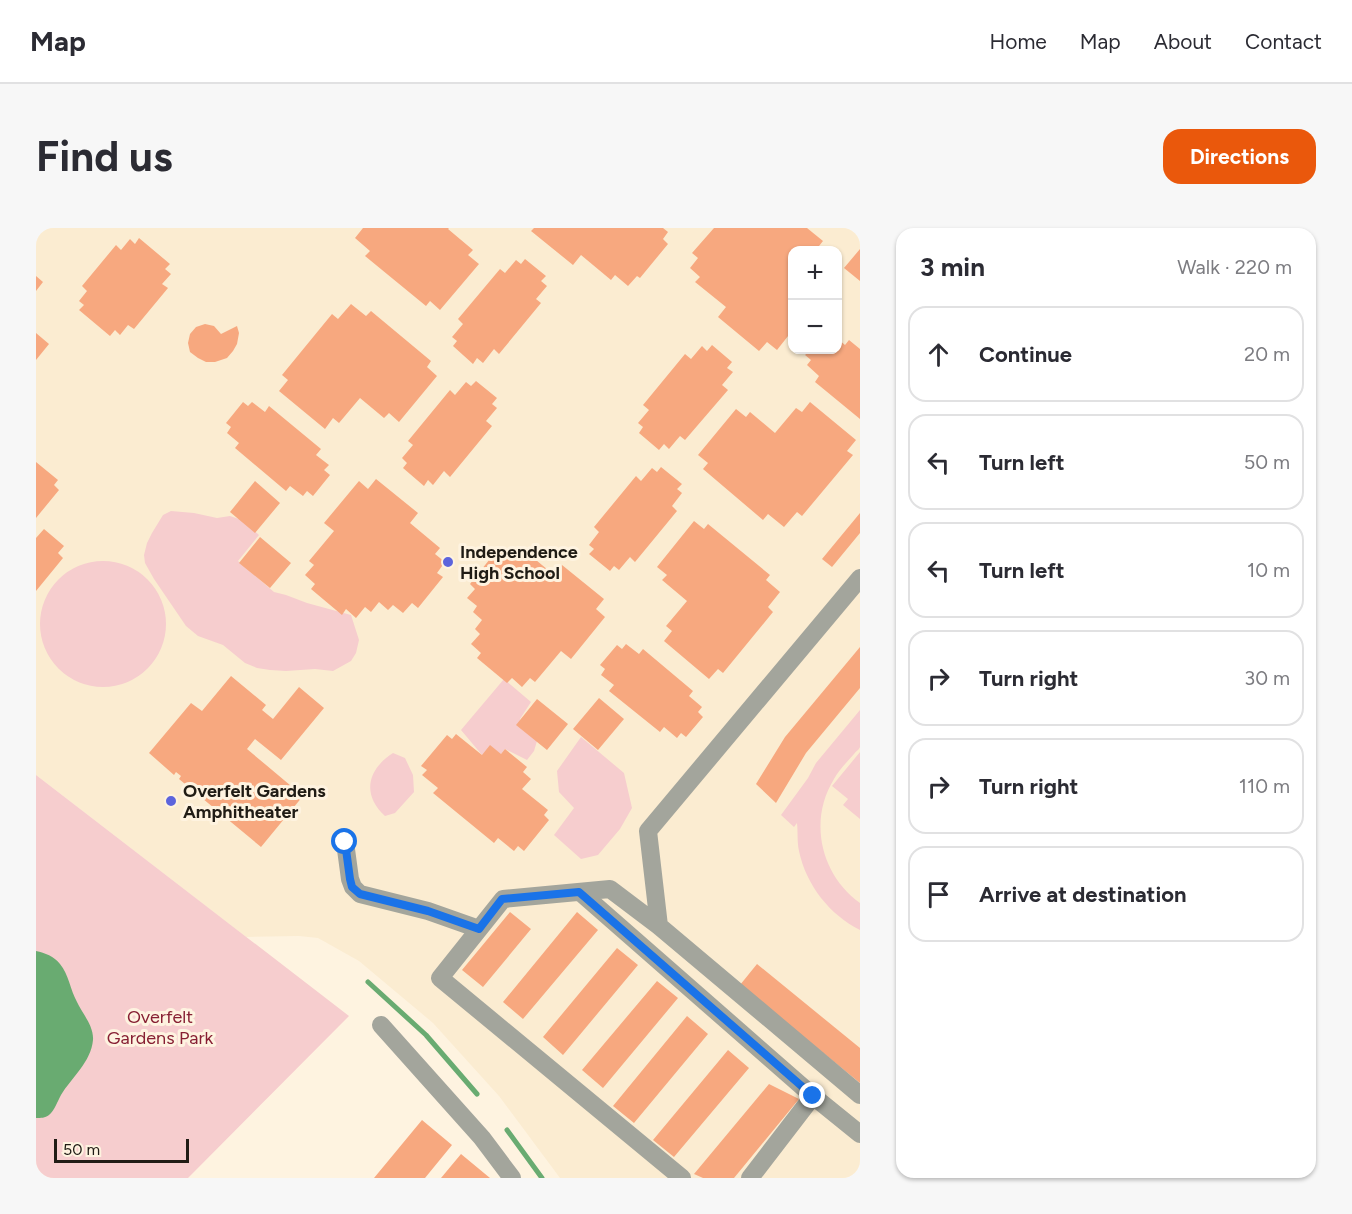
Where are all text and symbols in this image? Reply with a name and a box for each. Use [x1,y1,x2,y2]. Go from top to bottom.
text: Map [30,24,86,58]
text: Home [990,29,1047,54]
text: Map [1080,29,1121,54]
text: About [1154,29,1212,54]
text: Contact [1245,29,1322,54]
button: Directions [1163,129,1316,184]
text: Find us [36,131,173,182]
map controls [788,246,842,354]
button: + [788,246,842,300]
text: 3 min [920,251,985,283]
text: Walk · 220 m [1177,255,1292,279]
button: − [788,300,842,354]
icon: ahead [922,338,955,371]
text: Continue [979,341,1072,368]
text: 20 m [1244,342,1290,366]
icon: left [922,446,955,479]
text: Turn left [979,449,1065,476]
text: 50 m [1244,450,1290,474]
place label: Independence High School [460,541,578,584]
icon: left [922,554,955,587]
marker: Independence High School [441,555,455,569]
text: Turn left [979,557,1065,584]
text: 10 m [1247,558,1290,582]
icon: right [922,662,955,695]
text: Turn right [979,665,1078,692]
text: 30 m [1244,666,1290,690]
icon: right [922,770,955,803]
text: Turn right [979,773,1078,800]
text: 110 m [1239,774,1290,798]
place label: Overfelt Gardens Amphitheater [183,780,326,823]
marker: Overfelt Gardens Amphitheater [164,794,178,808]
route start [331,828,357,854]
icon: arrive [922,878,955,911]
text: Arrive at destination [979,881,1187,908]
park label: Overfelt Gardens Park [107,1006,213,1049]
route end [799,1082,825,1108]
scale bar [54,1136,189,1164]
text: 50 m [63,1140,100,1159]

